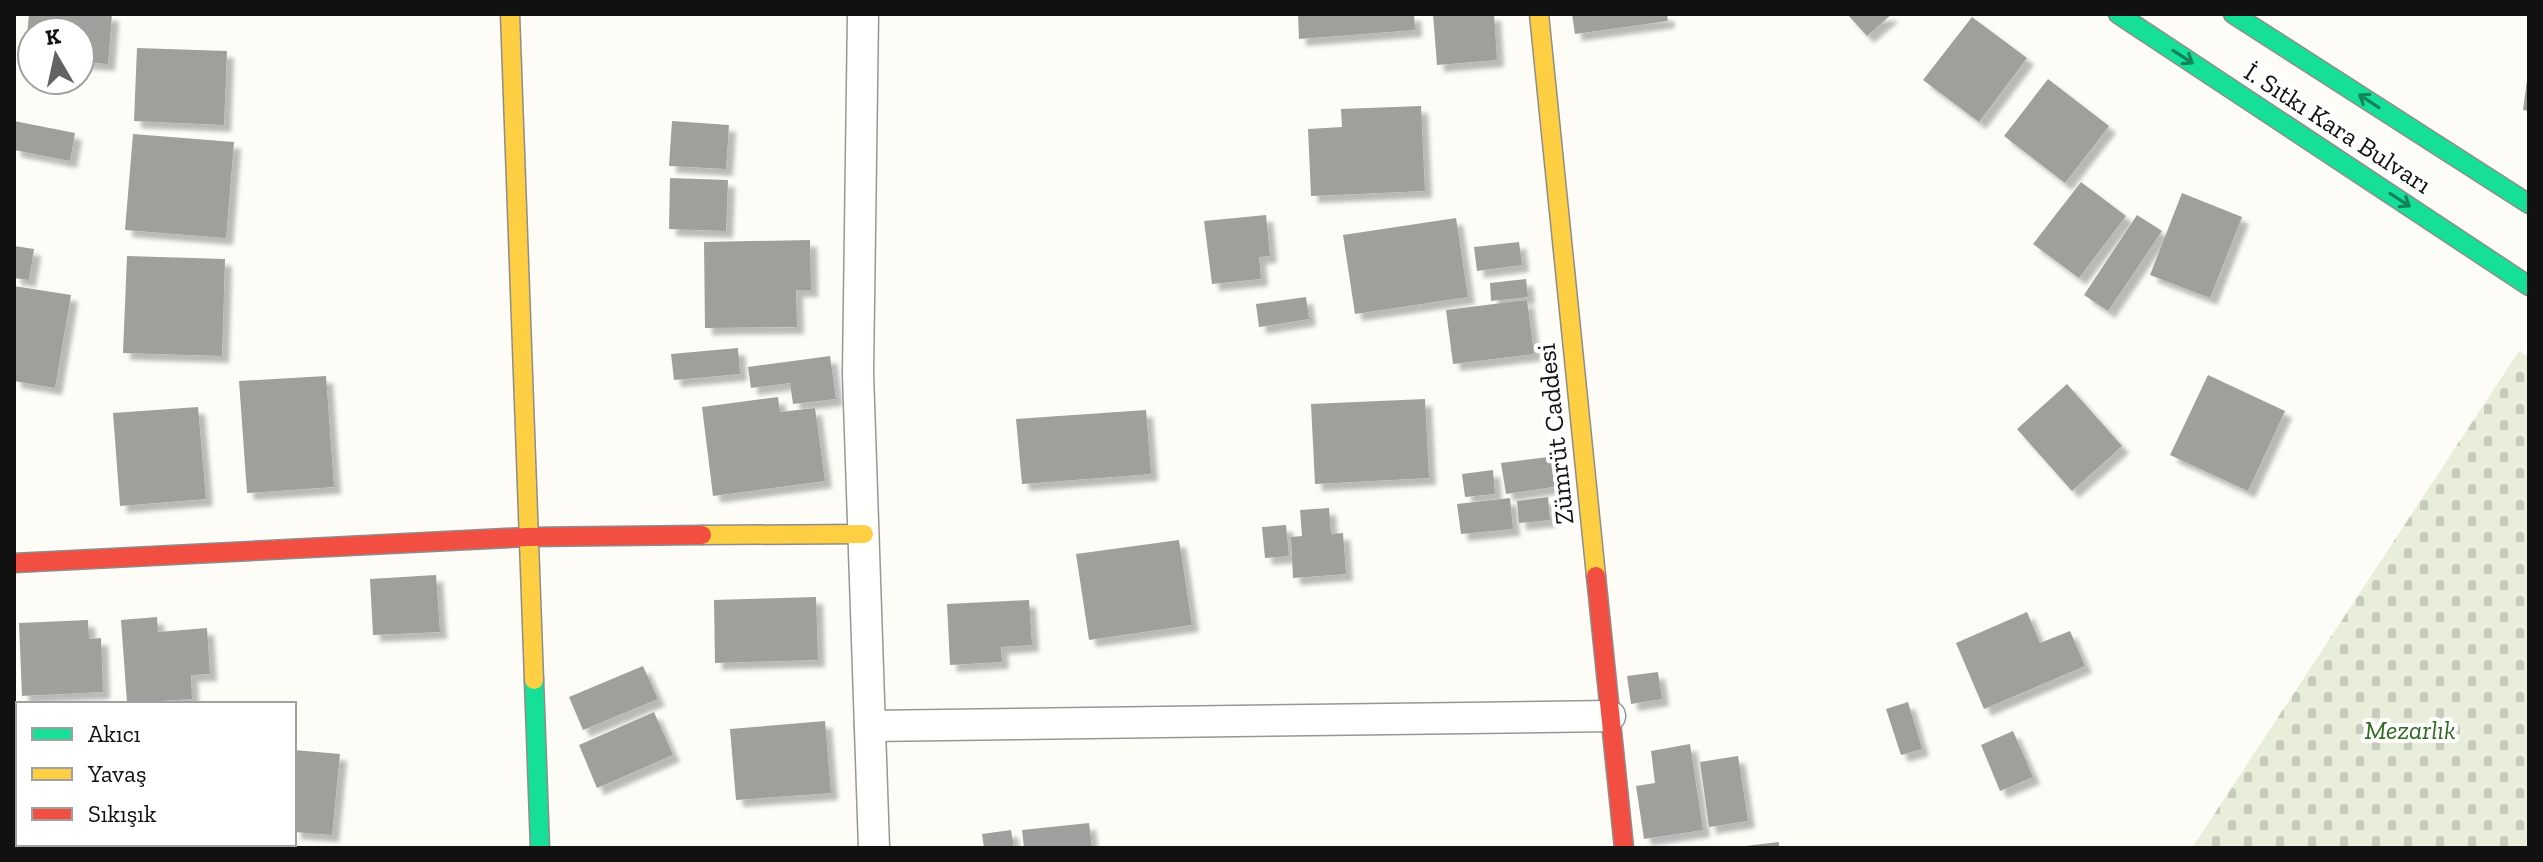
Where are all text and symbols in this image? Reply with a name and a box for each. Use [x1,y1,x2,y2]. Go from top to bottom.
north arrow [16,16,96,96]
text: K [44,22,63,51]
one-way arrow [2171,49,2193,65]
street label: İ. Sıtkı Kara Bulvarı [2238,56,2438,200]
one-way arrow [2358,93,2381,109]
one-way arrow [2388,192,2410,209]
street label: Zümrüt Caddesi [1530,342,1580,526]
legend [16,702,296,846]
park label: Mezarlık [2364,714,2456,746]
text: Akıcı [88,719,141,748]
text: Yavaş [87,759,146,788]
text: Sıkışık [88,799,157,828]

